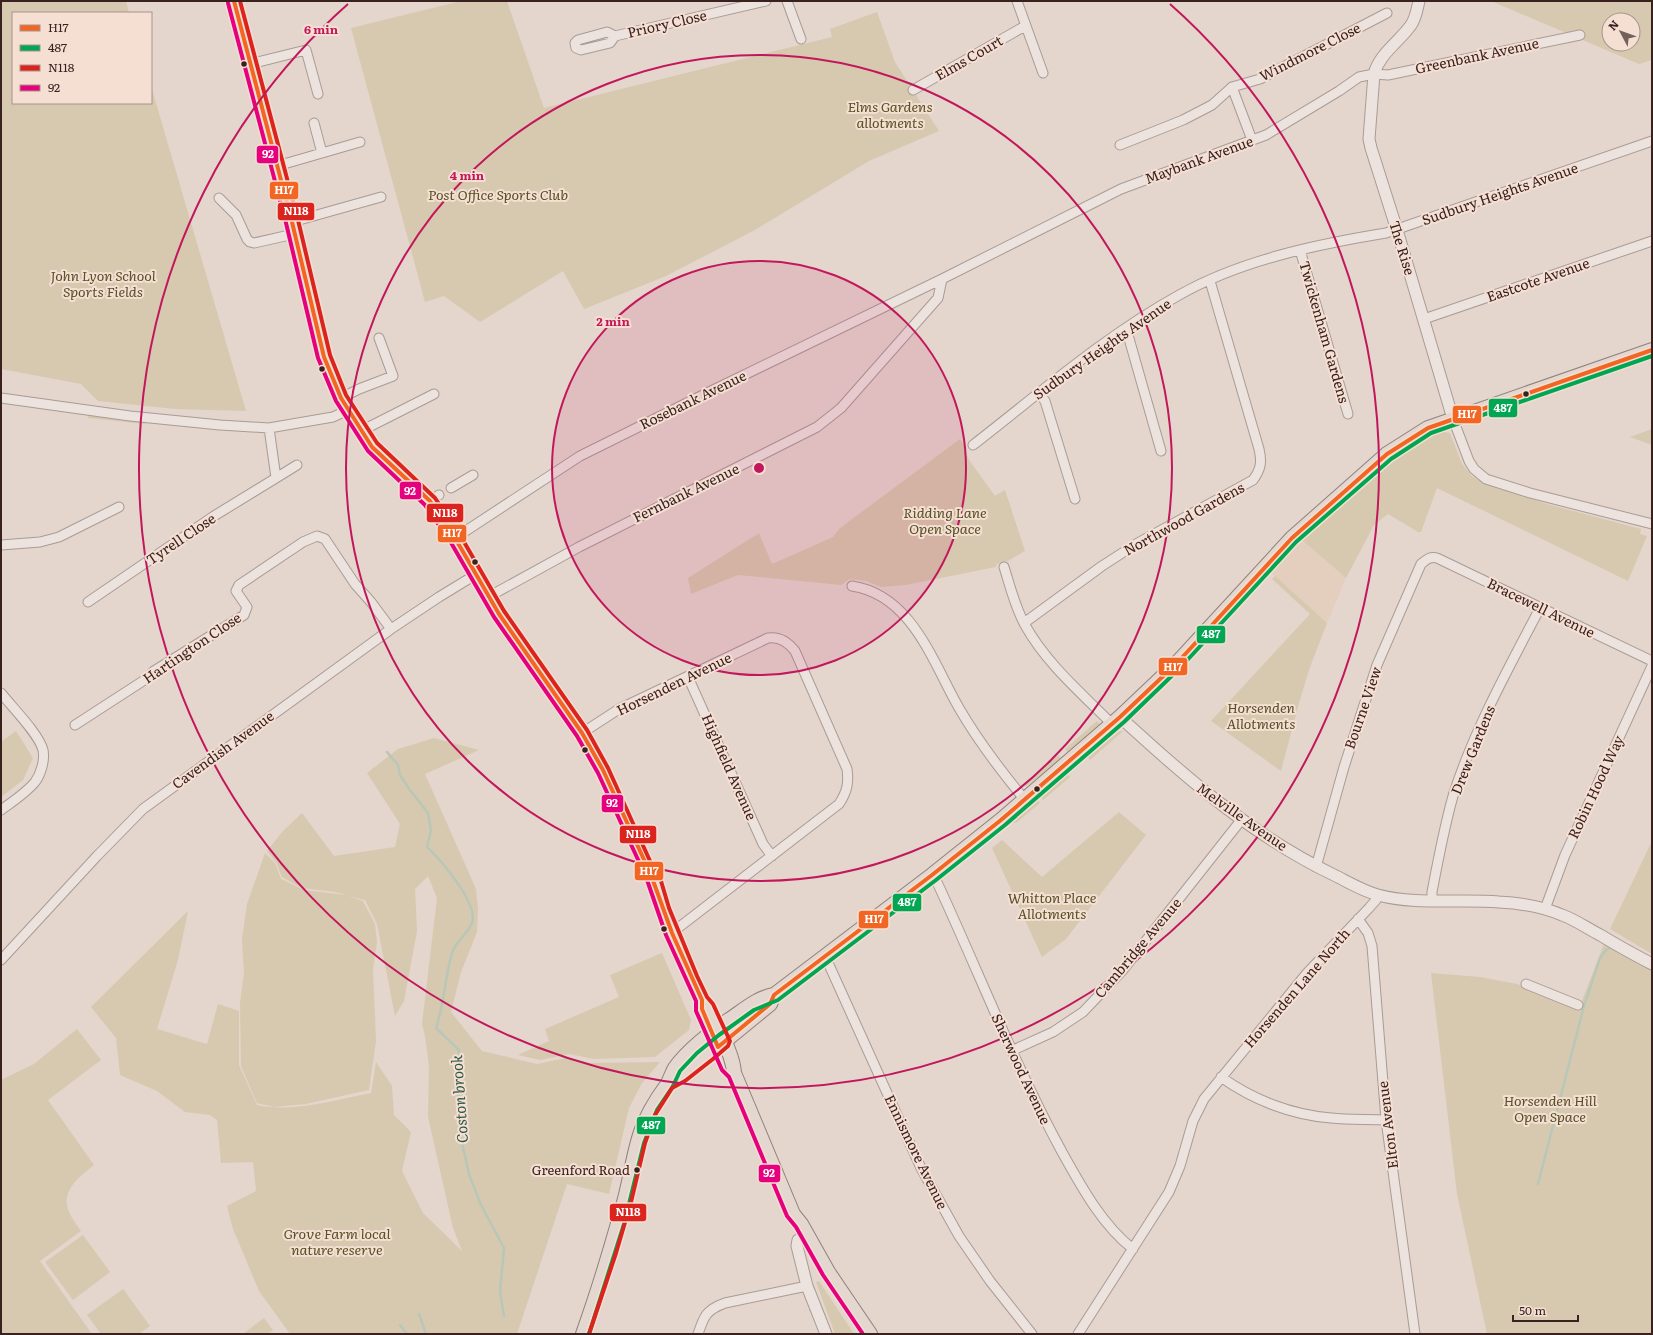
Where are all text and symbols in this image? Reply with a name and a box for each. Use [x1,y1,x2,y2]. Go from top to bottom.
street label: Priory Close [625,4,709,42]
legend [12,12,152,104]
north arrow [1601,12,1641,52]
text: N [1604,16,1622,34]
street label: Windmore Close [1255,17,1364,85]
text: H17 [48,18,69,36]
text: 6 min [304,20,339,38]
street label: Elms Court [931,30,1006,85]
street label: Greenbank Avenue [1413,32,1540,78]
text: 487 [48,38,67,56]
text: N118 [48,58,75,76]
unlabelled marker [239,59,249,69]
text: 92 [48,78,60,96]
park label: Elms Gardens allotments [847,96,933,132]
street label: Maybank Avenue [1142,130,1256,188]
line badge: 92 [256,145,279,164]
text: 92 [262,145,274,161]
street label: Sudbury Heights Avenue [1419,157,1581,229]
text: 4 min [450,166,485,184]
line badge: H17 [269,181,299,200]
text: H17 [274,181,294,197]
park label: Post Office Sports Club [428,184,568,204]
line badge: N118 [277,202,315,221]
text: N118 [284,202,309,218]
street label: The Rise [1385,218,1421,277]
street label: Eastcote Avenue [1483,252,1592,306]
street label: Twickenham Gardens [1295,258,1355,405]
park label: John Lyon School Sports Fields [50,265,156,301]
street label: Sudbury Heights Avenue [1028,293,1174,403]
text: 2 min [596,312,630,330]
unlabelled marker [317,364,327,374]
street label: Rosebank Avenue [636,365,749,434]
unlabelled marker [1521,389,1531,399]
line badge: 487 [1488,398,1518,418]
text: 487 [1494,399,1512,415]
line badge: H17 [1452,405,1482,424]
text: H17 [1457,405,1477,421]
street label: Fernbank Avenue [629,458,742,527]
centre of rings [752,461,766,475]
street label: Northwood Gardens [1120,477,1247,560]
line badge: 92 [399,481,422,500]
text: 92 [404,482,416,498]
park label: Ridding Lane Open Space [903,502,987,538]
line badge: N118 [426,503,464,523]
text: N118 [433,504,458,520]
street label: Tyrell Close [142,508,219,569]
line badge: H17 [437,524,467,543]
text: H17 [442,524,462,540]
unlabelled marker [470,557,480,567]
street label: Bracewell Avenue [1484,572,1599,642]
street label: Hartington Close [138,607,245,688]
line badge: 487 [1196,625,1226,644]
text: 487 [1202,625,1220,641]
street label: Horsenden Avenue [613,647,734,720]
line badge: H17 [1158,657,1188,676]
text: H17 [1163,658,1183,674]
street label: Bourne View [1339,664,1386,752]
park label: Horsenden Allotments [1227,697,1296,733]
street label: Drew Gardens [1445,702,1499,797]
street label: Cavendish Avenue [167,705,278,793]
street label: Highfield Avenue [697,710,762,823]
street label: Robin Hood Way [1562,731,1628,842]
unlabelled marker [580,745,590,755]
street label: Melville Avenue [1193,777,1292,855]
unlabelled marker [1032,784,1042,794]
line badge: 92 [601,794,624,813]
text: 92 [606,794,618,810]
line badge: N118 [619,825,657,844]
text: N118 [626,825,651,841]
line badge: H17 [634,861,664,881]
text: H17 [639,862,659,878]
park label: Whitton Place Allotments [1008,887,1097,923]
line badge: 487 [892,893,922,912]
text: 487 [898,893,916,909]
street label: Cambridge Avenue [1089,893,1185,1002]
line badge: H17 [858,910,889,929]
text: H17 [864,910,884,926]
street label: Horsenden Lane North [1239,923,1354,1052]
unlabelled marker [659,924,669,934]
street label: Sherwood Avenue [987,1010,1056,1127]
water label: Coston brook [444,1054,473,1144]
street label: Elton Avenue [1372,1080,1402,1170]
park label: Horsenden Hill Open Space [1503,1090,1597,1126]
street label: Ennismore Avenue [880,1091,953,1212]
line badge: 487 [636,1116,666,1135]
text: 487 [642,1116,660,1132]
place label: Greenford Road [532,1160,630,1179]
line badge: 92 [758,1164,781,1183]
text: 92 [763,1164,775,1180]
marker: Greenford Road [632,1165,642,1175]
line badge: N118 [609,1203,647,1222]
text: N118 [616,1203,641,1219]
park label: Grove Farm local nature reserve [284,1223,390,1259]
scale bar [1513,1297,1578,1323]
text: 50 m [1519,1301,1546,1319]

